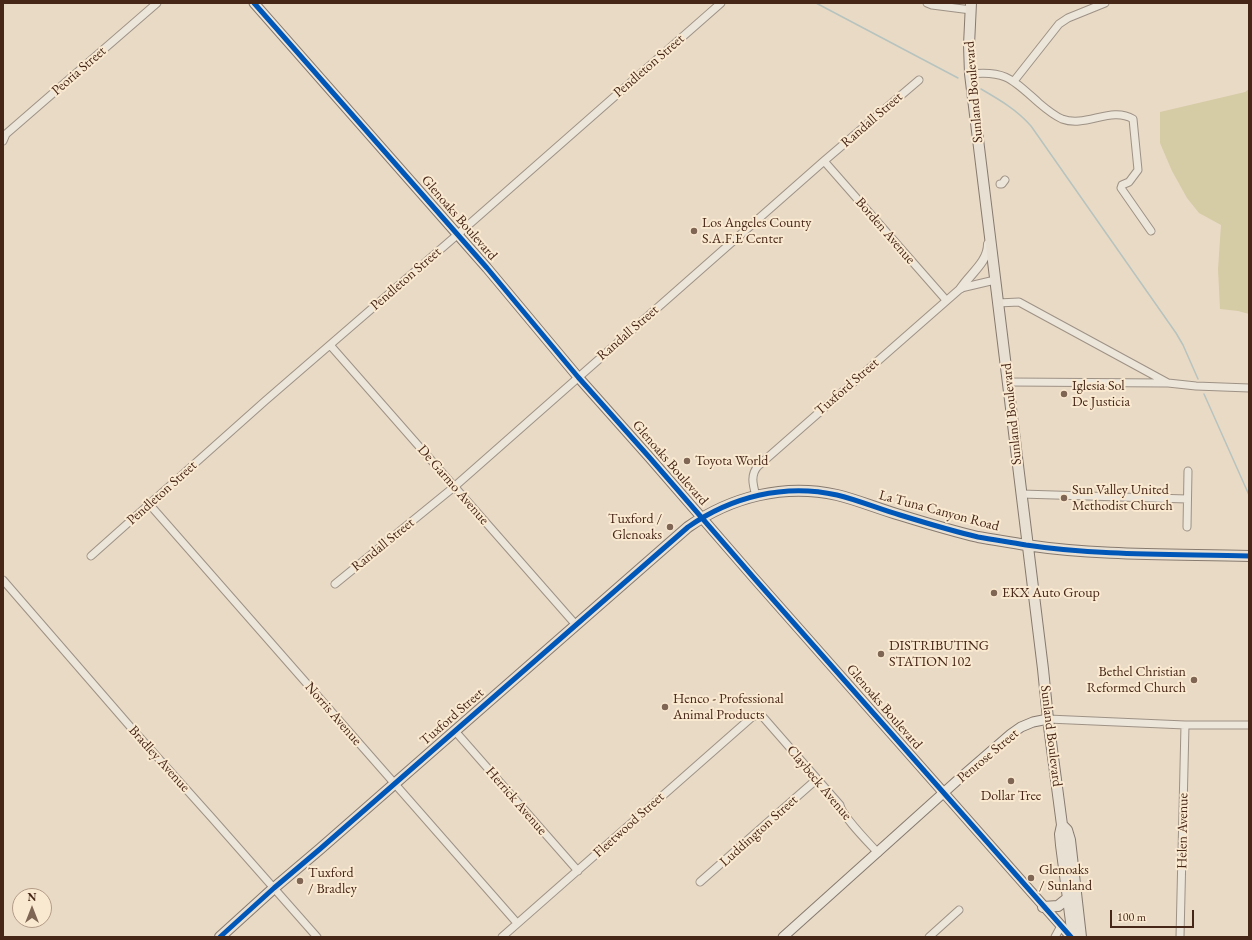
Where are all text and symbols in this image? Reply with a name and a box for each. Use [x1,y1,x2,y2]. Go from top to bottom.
street label: Pendleton Street [610,31,688,101]
street label: Sunland Boulevard [961,40,987,144]
street label: Peoria Street [48,43,110,99]
street label: Randall Street [838,89,906,151]
street label: Glenoaks Boulevard [418,172,500,264]
street label: Borden Avenue [852,194,918,268]
place label: Los Angeles County S.A.F.E Center [702,215,811,248]
marker: Los Angeles County S.A.F.E Center [689,226,699,236]
street label: Pendleton Street [367,244,445,314]
street label: Randall Street [594,302,662,364]
street label: Tuxford Street [812,355,882,419]
street label: Sunland Boulevard [998,362,1026,466]
place label: Iglesia Sol De Justicia [1072,378,1130,410]
marker: Iglesia Sol De Justicia [1059,389,1069,399]
street label: Glenoaks Boulevard [629,417,711,509]
street label: De Garmo Avenue [414,442,492,528]
place label: Toyota World [695,453,768,469]
marker: Toyota World [682,456,692,466]
street label: Pendleton Street [124,457,200,529]
place label: Sun Valley United Methodist Church [1072,482,1173,514]
street label: La Tuna Canyon Road [877,487,1001,535]
marker: Sun Valley United Methodist Church [1059,493,1069,503]
place label: Tuxford / Glenoaks [608,511,662,544]
street label: Randall Street [348,515,418,575]
marker: Tuxford / Glenoaks [665,522,675,532]
place label: EKX Auto Group [1002,585,1100,601]
marker: EKX Auto Group [989,588,999,598]
place label: DISTRIBUTING STATION 102 [889,638,989,670]
marker: DISTRIBUTING STATION 102 [876,649,886,659]
street label: Glenoaks Boulevard [843,661,925,753]
place label: Bethel Christian Reformed Church [1087,664,1186,696]
marker: Bethel Christian Reformed Church [1189,675,1199,685]
street label: Norris Avenue [301,679,365,749]
street label: Sunland Boulevard [1036,684,1066,788]
street label: Tuxford Street [417,685,487,749]
place label: Henco - Professional Animal Products [673,691,784,724]
marker: Henco - Professional Animal Products [660,702,670,712]
street label: Bradley Avenue [125,722,193,796]
street label: Penrose Street [954,725,1022,787]
street label: Claybeck Avenue [783,742,855,824]
street label: Herrick Avenue [482,763,550,839]
marker: Dollar Tree [1006,776,1016,786]
place label: Dollar Tree [981,788,1041,804]
street label: Fleetwood Street [590,789,668,861]
street label: Luddington Street [717,792,801,870]
street label: Helen Avenue [1174,793,1192,869]
place label: Glenoaks / Sunland [1039,862,1092,894]
place label: Tuxford / Bradley [308,865,357,898]
marker: Glenoaks / Sunland [1026,873,1036,883]
marker: Tuxford / Bradley [295,876,305,886]
north arrow [12,888,52,928]
text: N [28,890,36,904]
scale bar [1112,902,1196,928]
text: 100 m [1117,909,1146,925]

